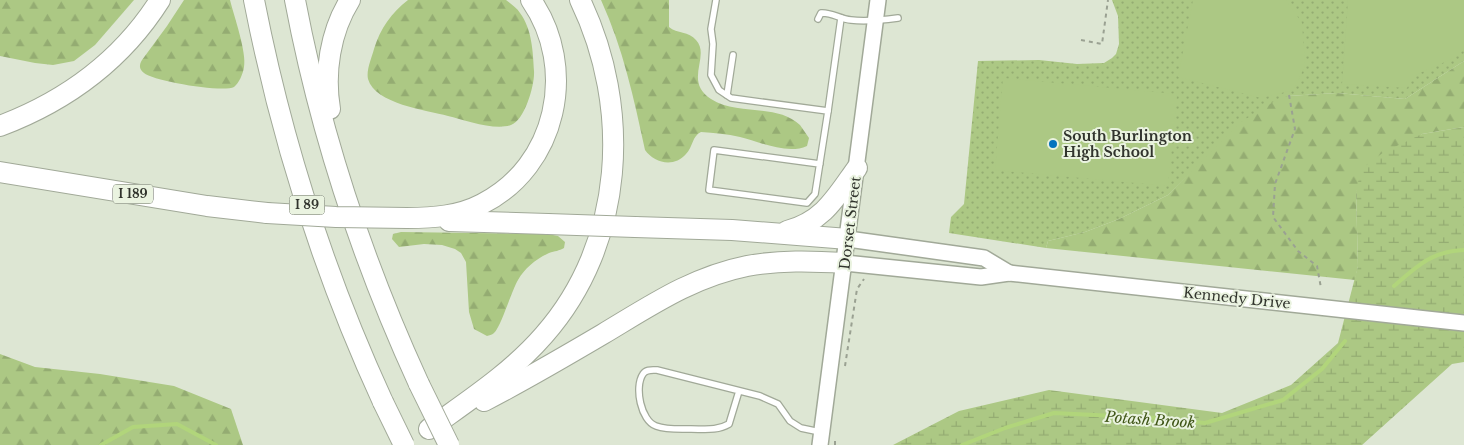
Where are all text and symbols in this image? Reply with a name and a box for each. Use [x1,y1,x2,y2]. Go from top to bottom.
place label: South Burlington High School [1063,127,1192,161]
marker: South Burlington High School [1047,138,1059,150]
street label: Dorset Street [835,175,865,271]
road number: I 189 [113,184,153,203]
road number: I 89 [290,196,324,214]
street label: Kennedy Drive [1182,283,1292,313]
water label: Potash Brook [1103,407,1196,432]

